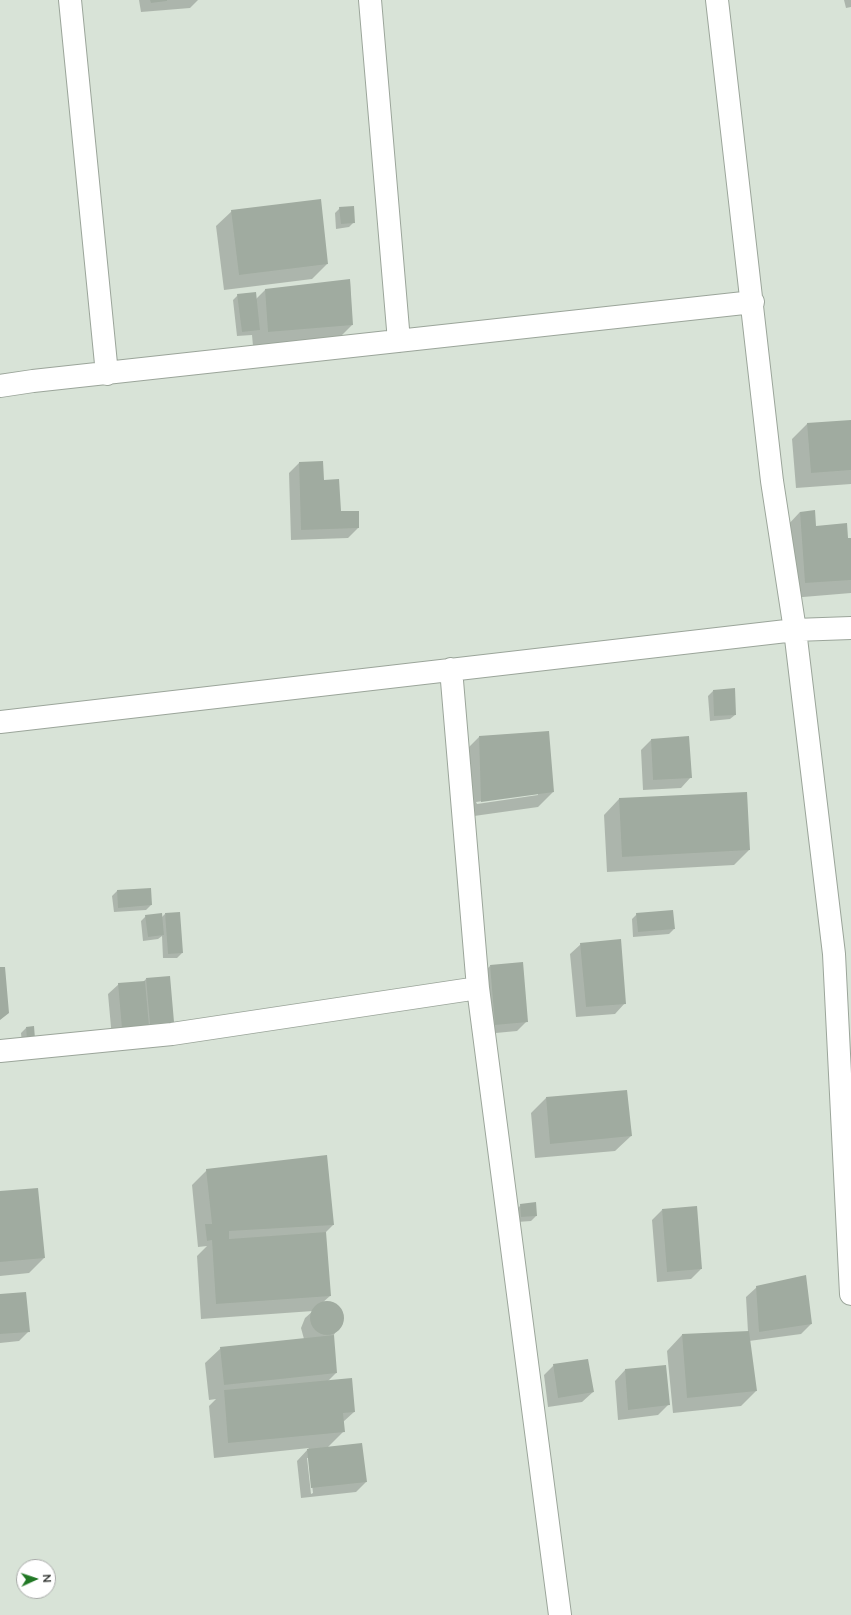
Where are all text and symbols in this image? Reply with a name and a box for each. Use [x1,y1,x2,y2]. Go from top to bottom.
north arrow [16,1559,56,1599]
text: N [41,1574,54,1583]

